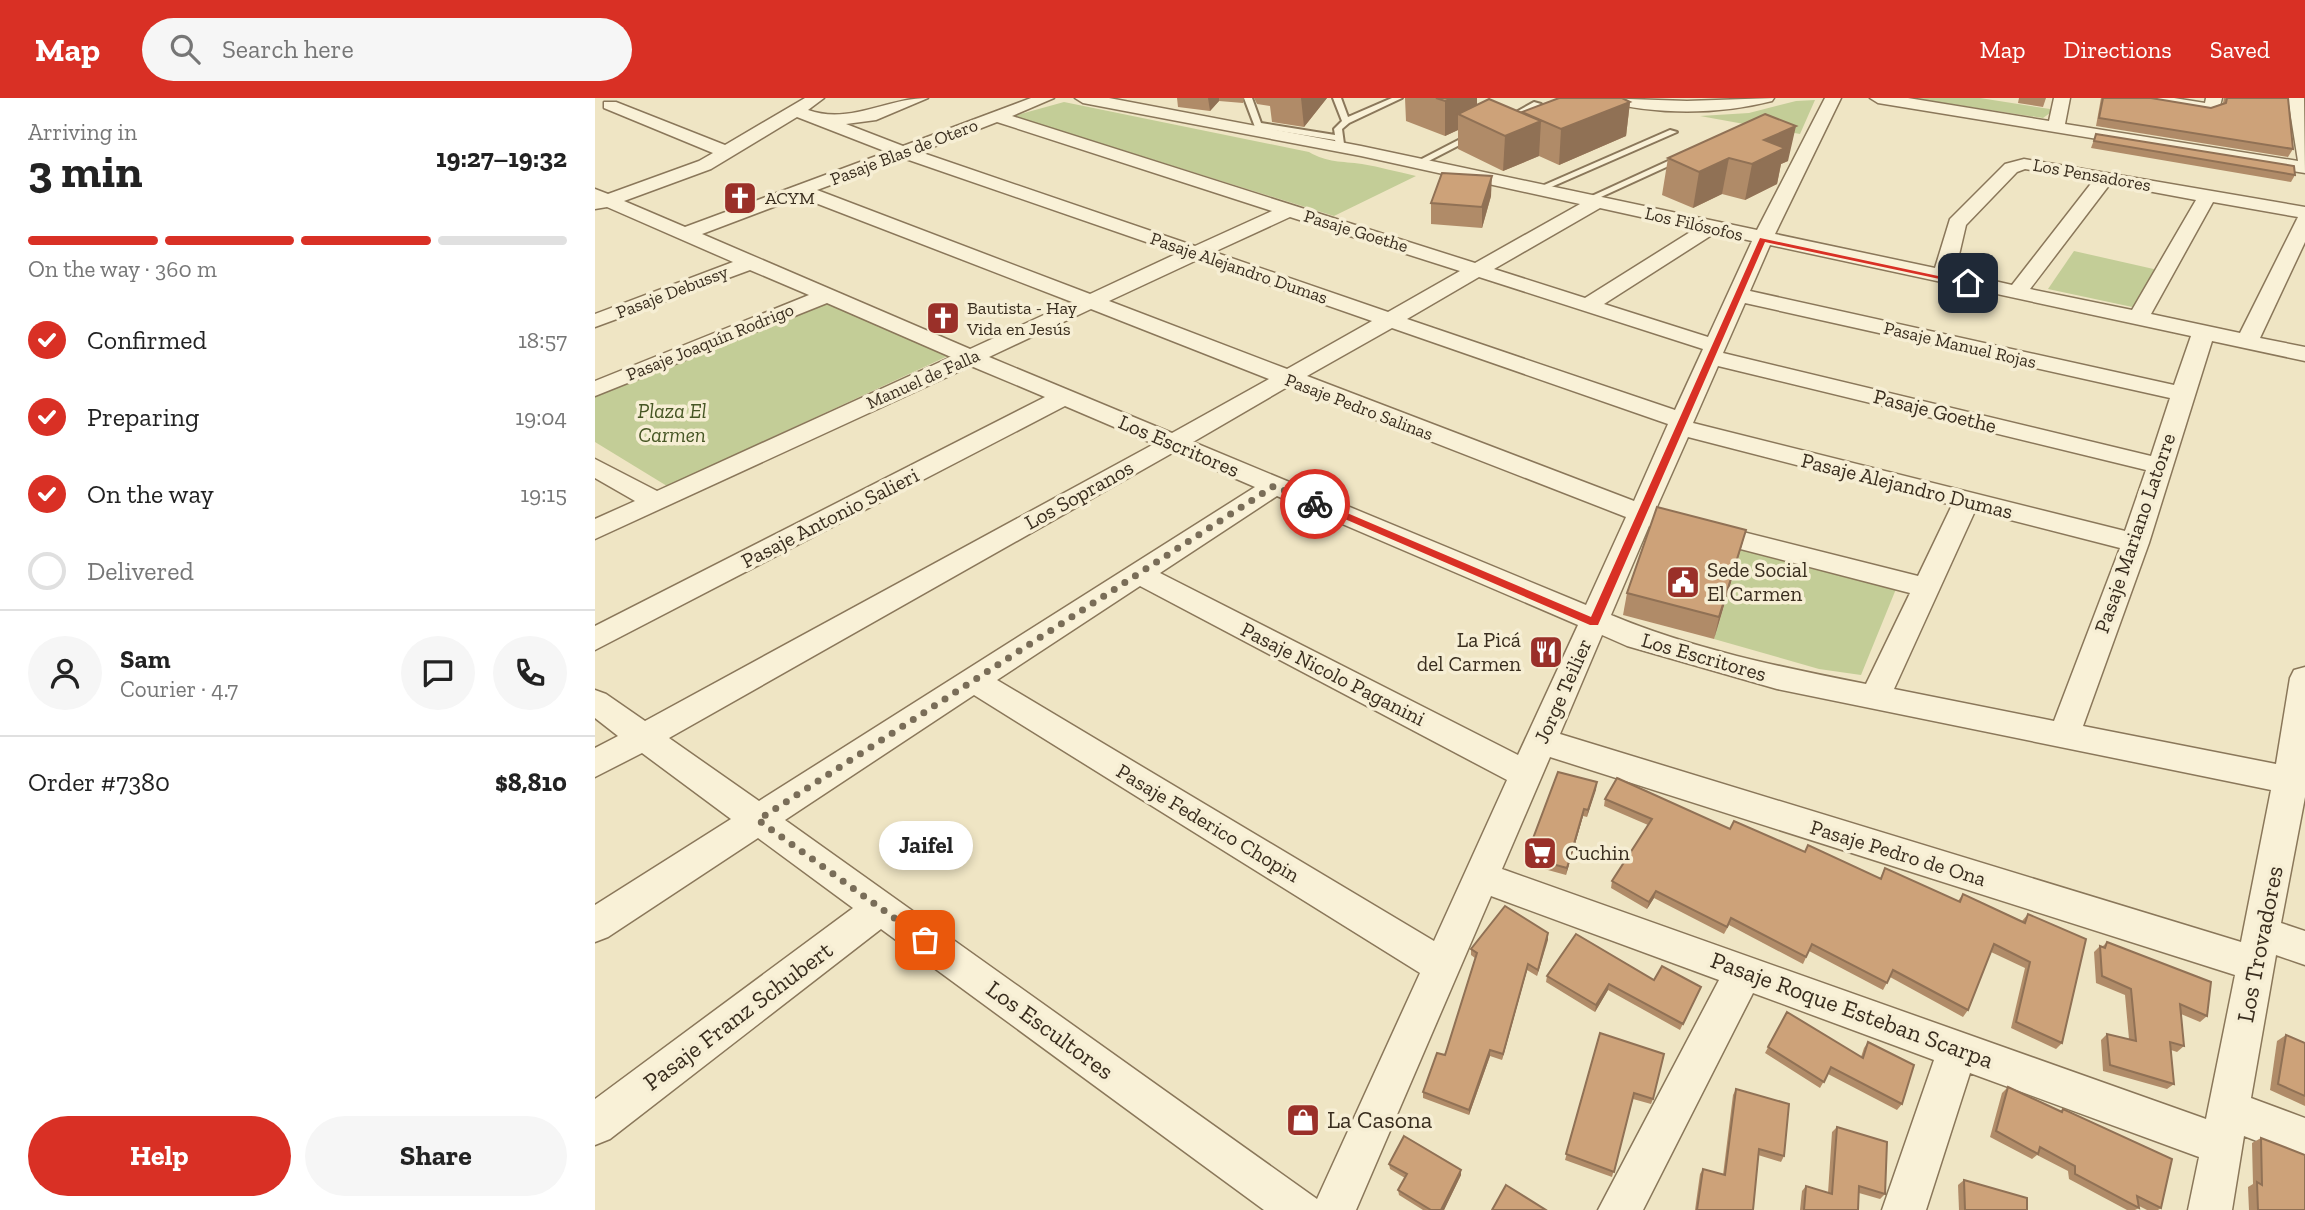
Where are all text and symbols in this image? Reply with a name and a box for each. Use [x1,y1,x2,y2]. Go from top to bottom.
search box [142,18,632,81]
text: Map [35,30,100,69]
icon: search [166,30,204,68]
text: Search here [222,33,354,65]
text: Map [1980,35,2026,64]
text: Directions [2064,35,2172,64]
text: Saved [2210,35,2270,64]
street label: Pasaje Blas de Otero [827,114,981,190]
text: Arriving in [28,118,137,146]
text: 19:27–19:32 [436,142,567,174]
text: 3 min [28,144,142,199]
street label: Los Pensadores [2031,154,2153,196]
church icon: ACYM [721,179,759,217]
place label: ACYM [765,187,815,209]
street label: Los Filósofos [1643,202,1745,246]
street label: Pasaje Goethe [1301,205,1411,257]
street label: Pasaje Alejandro Dumas [1147,227,1331,309]
pin [1938,253,1998,313]
text: On the way · 360 m [28,255,217,283]
street label: Pasaje Debussy [613,260,732,323]
icon: home [1949,264,1987,302]
place label: Bautista - Hay Vida en Jesús [966,297,1078,340]
street label: Pasaje Joaquín Rodrigo [623,298,797,386]
church icon: Bautista - Hay Vida en Jesús [924,299,962,337]
street label: Pasaje Manuel Rojas [1882,317,2039,373]
icon: check [28,321,66,359]
text: Confirmed [87,324,207,356]
text: 18:57 [518,326,567,354]
street label: Manuel de Falla [863,344,983,414]
street label: Pasaje Pedro Salinas [1282,369,1436,445]
street label: Pasaje Goethe [1871,383,1999,439]
icon: check [28,398,66,436]
park label: Plaza El Carmen [637,398,707,447]
text: Preparing [87,401,199,433]
text: 19:04 [515,403,567,431]
street label: Los Escritores [1115,409,1243,482]
street label: Pasaje Mariano Latorre [2089,429,2181,636]
street label: Pasaje Alejandro Dumas [1798,447,2016,525]
street label: Los Sopranos [1020,454,1138,535]
street label: Pasaje Antonio Salieri [737,462,923,574]
courier [1280,469,1350,539]
icon: check [28,475,66,513]
text: On the way [87,478,214,510]
text: 19:15 [520,480,567,508]
icon: bike [1296,485,1334,523]
text: Delivered [87,555,194,587]
place label: Sede Social El Carmen [1707,557,1808,606]
public building icon: Sede Social El Carmen [1664,563,1702,601]
street label: Pasaje Nicolo Paganini [1236,616,1430,732]
place label: La Picá del Carmen [1417,627,1521,676]
street label: Los Escritores [1639,627,1769,686]
restaurant icon: La Picá del Carmen [1527,633,1565,671]
street label: Jorge Teilier [1528,635,1597,747]
button: person [28,636,102,710]
button: chat [401,636,475,710]
button: phone [493,636,567,710]
text: Sam [120,643,170,675]
text: Courier · 4.7 [120,675,238,703]
street label: Pasaje Federico Chopin [1112,758,1304,888]
text: Order #7380 [28,766,170,798]
text: $8,810 [495,766,567,798]
street label: Pasaje Pedro de Ona [1807,814,1989,892]
callout: Jaifel [878,821,972,870]
text: Jaifel [899,831,953,859]
supermarket icon: Cuchin [1521,834,1559,872]
place label: Cuchin [1565,840,1630,865]
street label: Los Trovadores [2230,863,2289,1025]
pin [895,910,955,970]
icon: bag [906,921,944,959]
street label: Pasaje Franz Schubert [637,935,838,1096]
street label: Pasaje Roque Esteban Scarpa [1707,945,1998,1074]
street label: Los Escultores [981,974,1119,1085]
shop icon: La Casona [1284,1101,1322,1139]
place label: La Casona [1327,1105,1433,1134]
button: Help [28,1116,291,1196]
button: Share [305,1116,567,1196]

